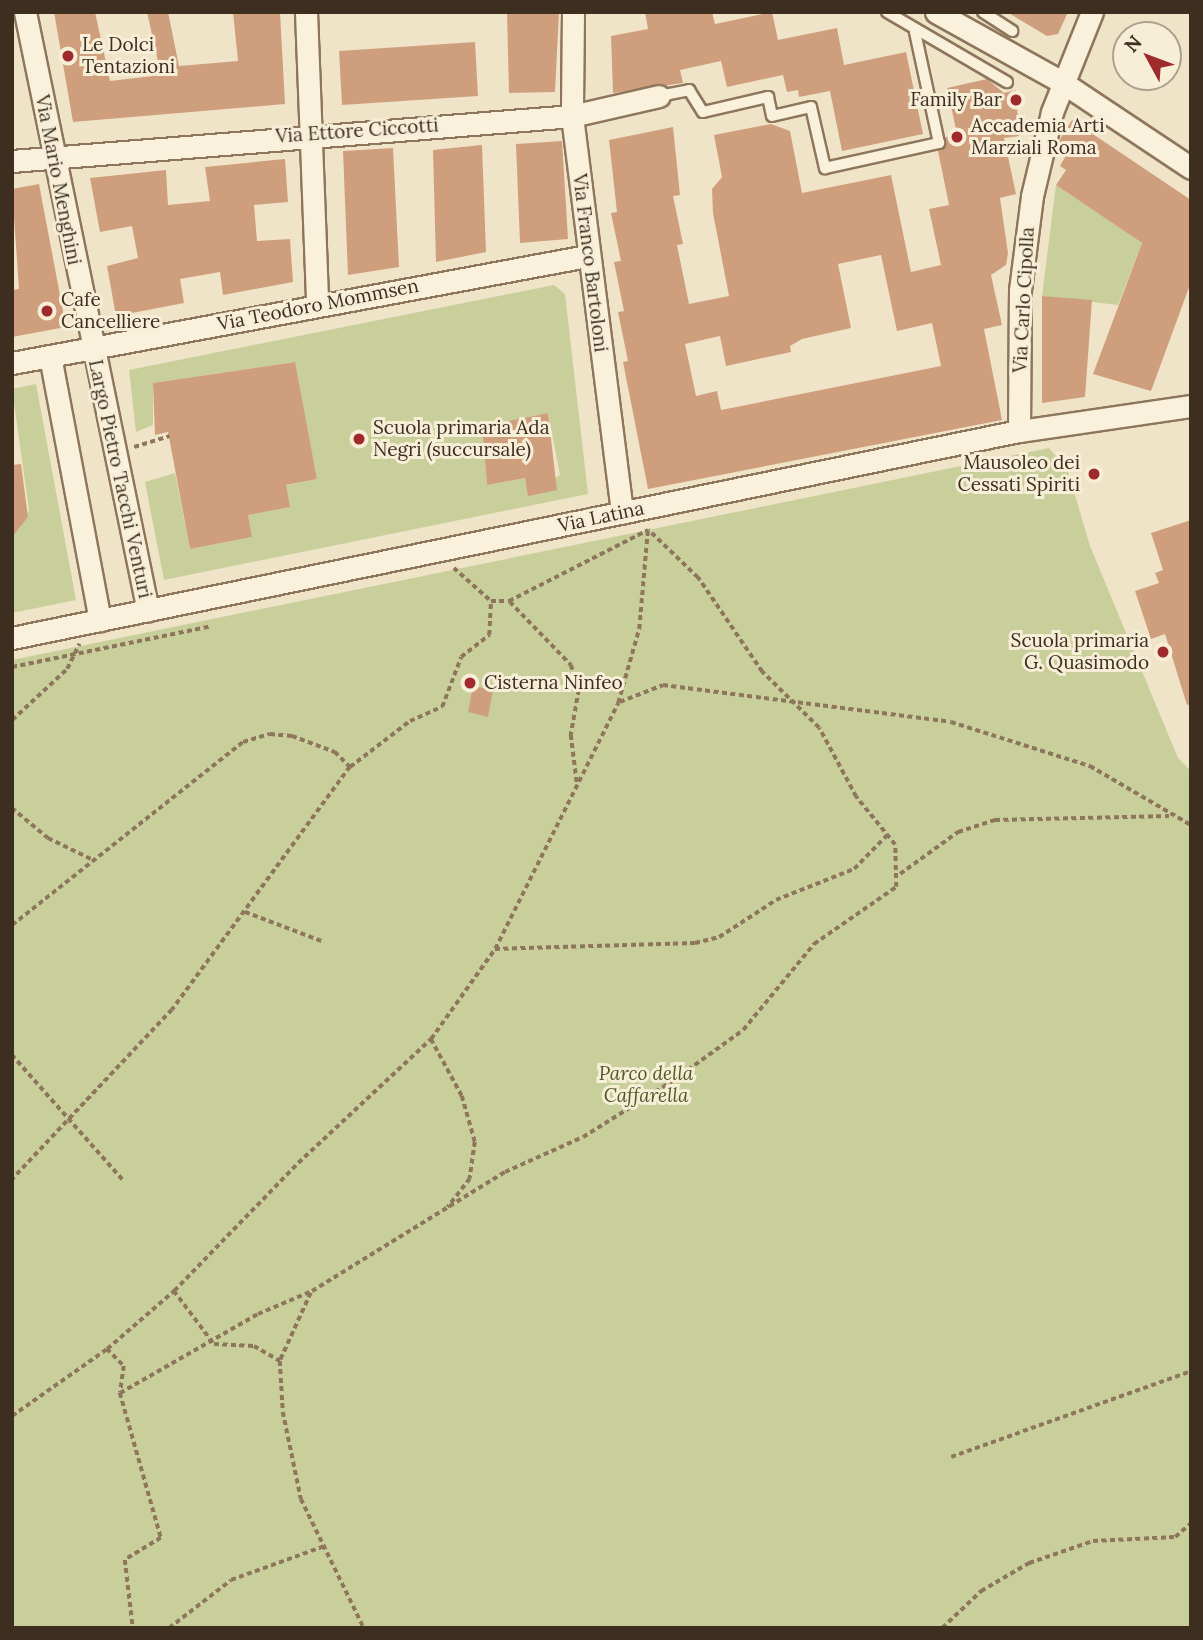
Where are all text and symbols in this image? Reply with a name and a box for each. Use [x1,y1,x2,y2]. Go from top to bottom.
north arrow [1112,21,1182,91]
text: N [1119,30,1147,57]
place label: Le Dolci Tentazioni [82,34,175,78]
marker: Le Dolci Tentazioni [60,48,76,64]
place label: Family Bar [910,89,1002,111]
marker: Family Bar [1008,92,1024,108]
street label: Via Mario Menghini [30,93,86,267]
street label: Via Ettore Ciccotti [275,114,439,148]
place label: Accademia Arti Marziali Roma [971,115,1105,159]
marker: Accademia Arti Marziali Roma [949,129,965,145]
street label: Via Franco Bartoloni [568,172,612,354]
street label: Via Carlo Cipolla [1009,227,1039,373]
street label: Via Teodoro Mommsen [215,274,421,336]
place label: Cafe Cancelliere [61,289,160,333]
marker: Cafe Cancelliere [39,303,55,319]
street label: Largo Pietro Tacchi Venturi [84,358,156,600]
place label: Scuola primaria Ada Negri (succursale) [373,417,549,461]
marker: Scuola primaria Ada Negri (succursale) [351,431,367,447]
place label: Mausoleo dei Cessati Spiriti [958,452,1080,496]
marker: Mausoleo dei Cessati Spiriti [1086,466,1102,482]
street label: Via Latina [556,497,646,537]
place label: Scuola primaria G. Quasimodo [1011,630,1149,674]
marker: Scuola primaria G. Quasimodo [1155,644,1171,660]
place label: Cisterna Ninfeo [484,672,623,694]
marker: Cisterna Ninfeo [462,675,478,691]
park label: Parco della Caffarella [599,1063,693,1107]

